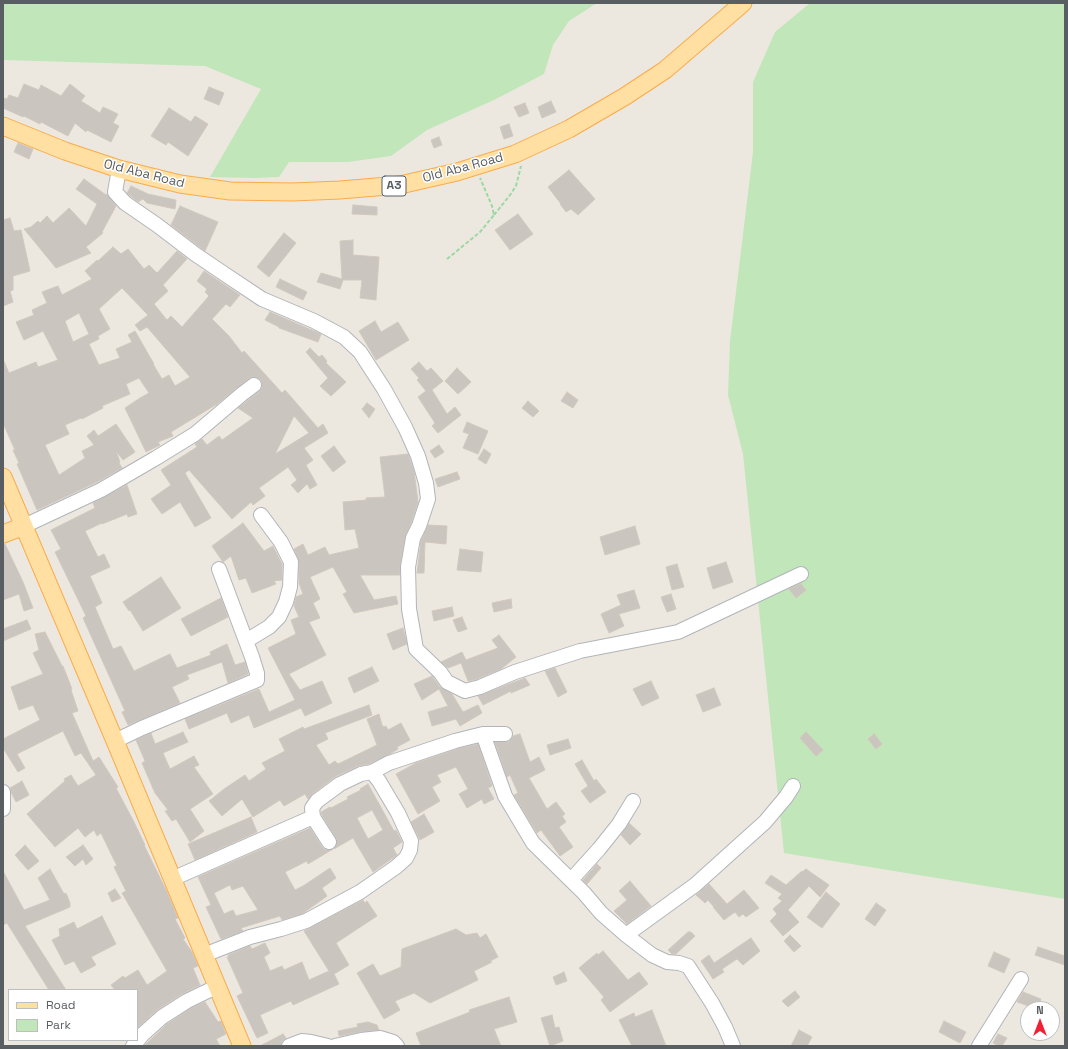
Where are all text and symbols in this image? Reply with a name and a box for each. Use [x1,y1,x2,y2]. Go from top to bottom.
street label: Old Aba Road [421,150,505,186]
street label: Old Aba Road [102,156,186,192]
road number: A3 [382,176,406,196]
legend [8,989,138,1041]
text: Road [46,997,75,1013]
north arrow [1020,1001,1060,1041]
text: N [1036,1003,1044,1017]
text: Park [46,1017,71,1033]

